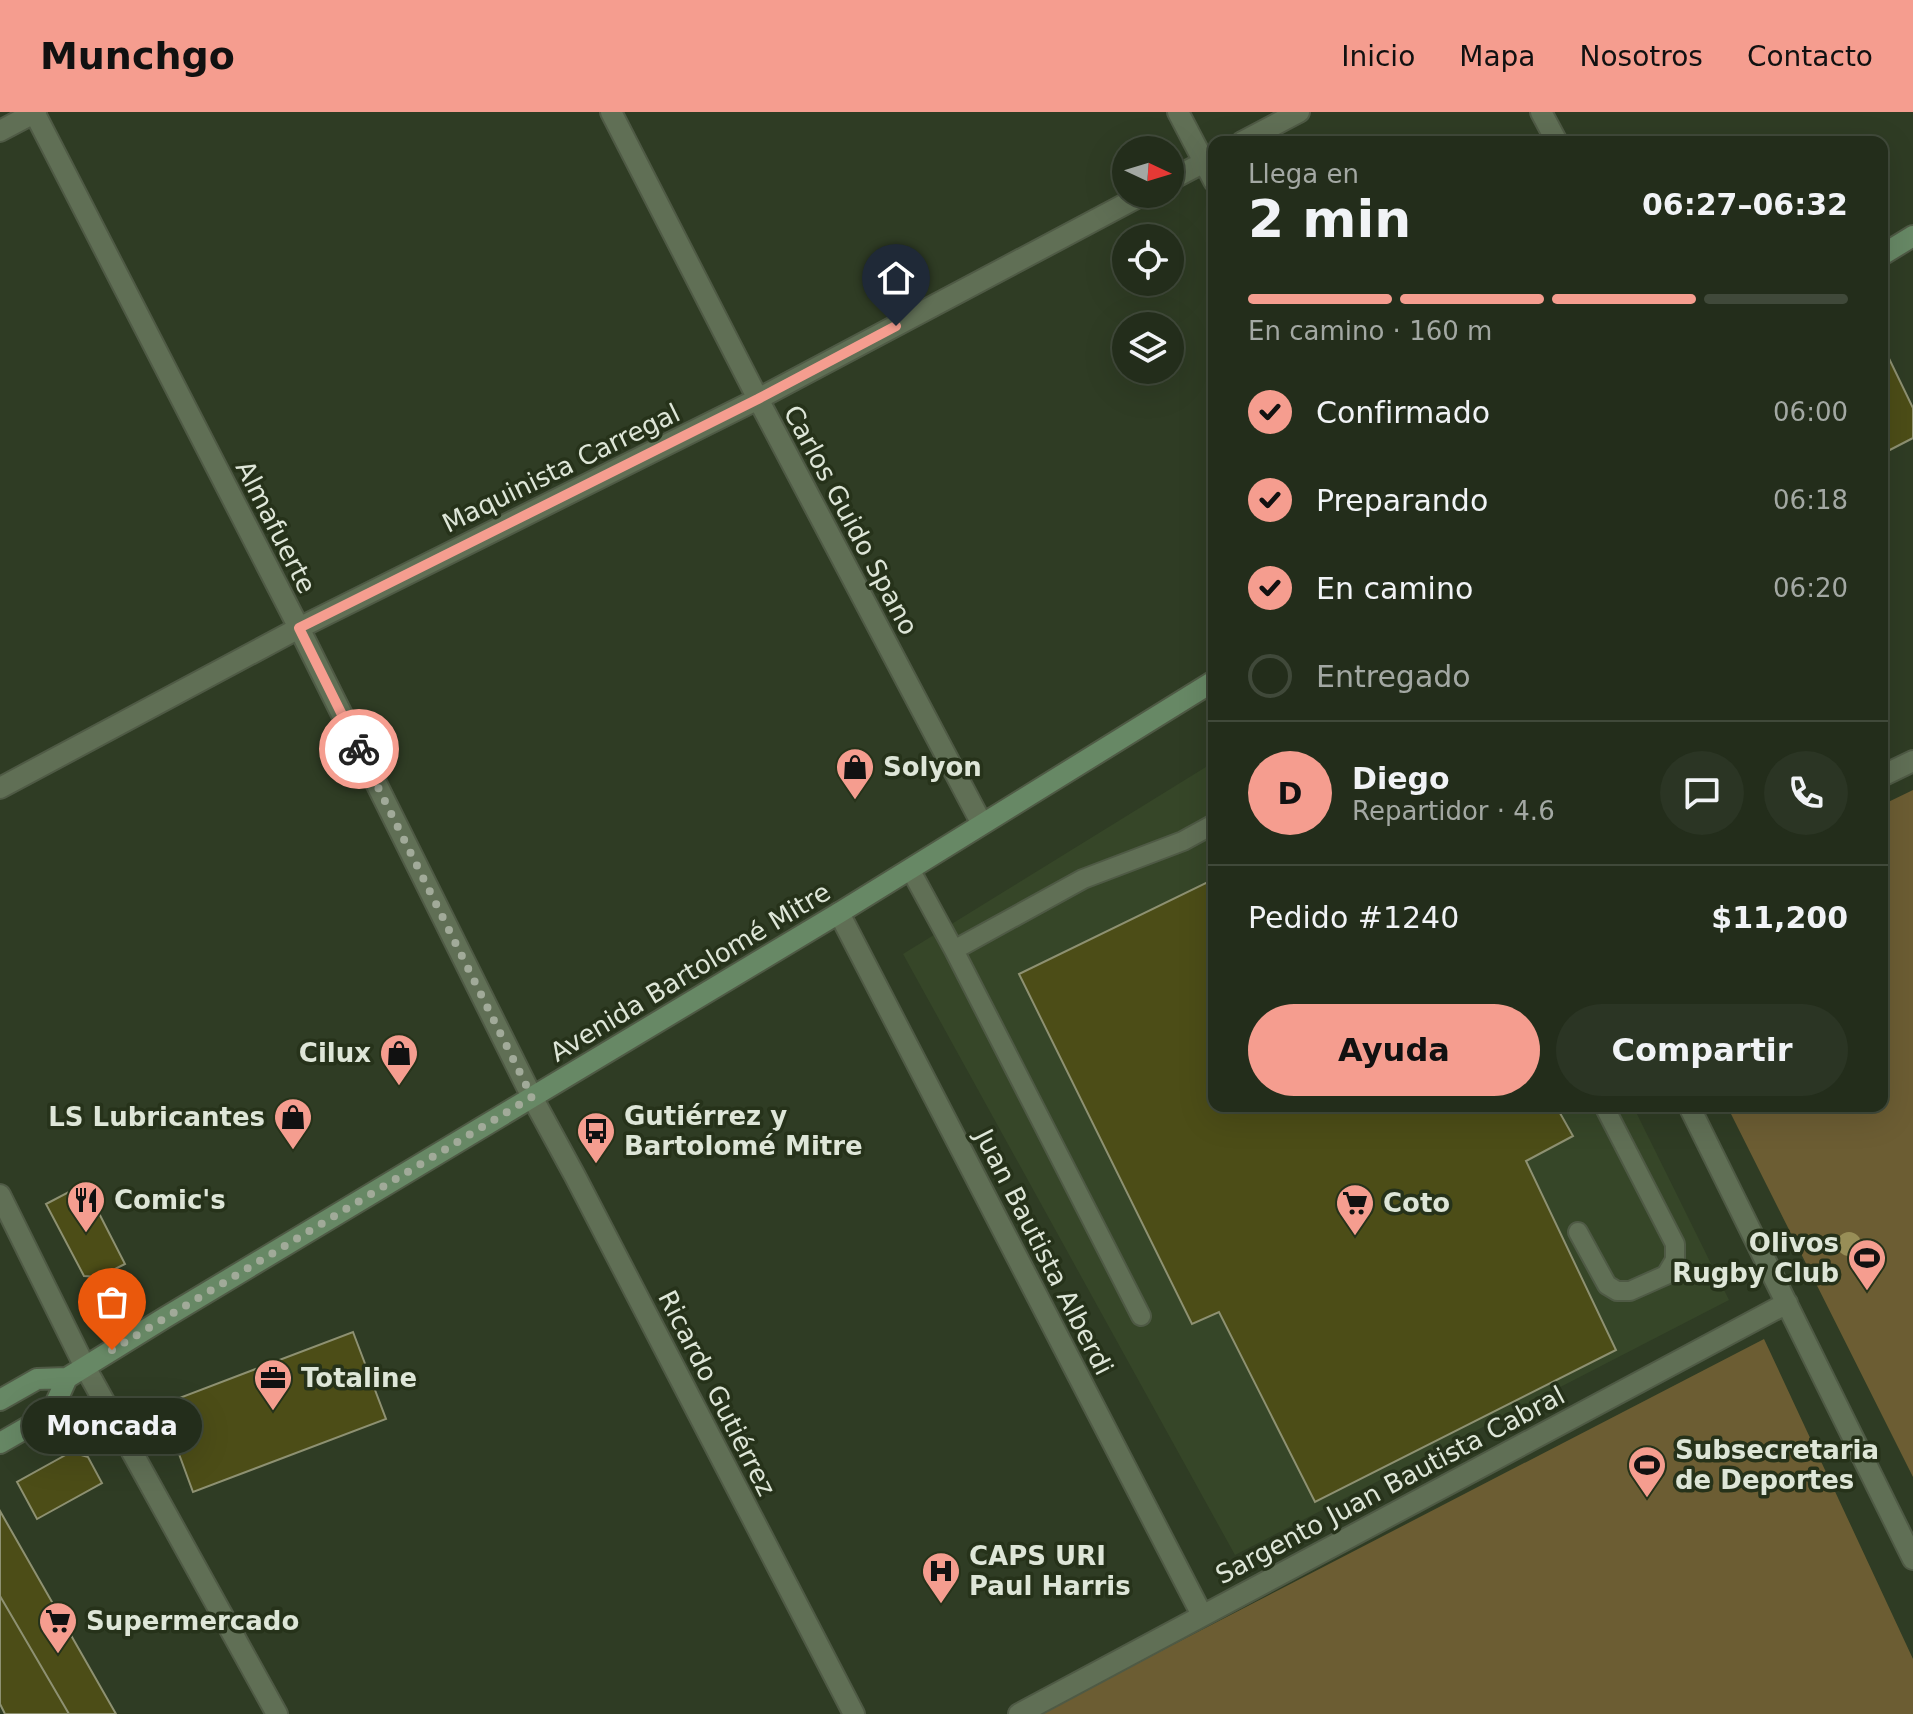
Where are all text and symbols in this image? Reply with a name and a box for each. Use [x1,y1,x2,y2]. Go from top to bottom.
text: Munchgo [40,34,235,78]
text: Inicio [1341,40,1415,73]
text: Mapa [1459,40,1536,73]
text: Nosotros [1580,40,1703,73]
text: Contacto [1747,40,1873,73]
north arrow [1112,136,1184,208]
map controls [1112,136,1184,384]
text: Llega en [1248,159,1359,189]
text: 06:27–06:32 [1642,187,1848,222]
text: 2 min [1248,189,1411,249]
button: locate [1112,224,1184,296]
pin [862,244,930,326]
icon: home [874,256,918,300]
button: layers [1112,312,1184,384]
text: En camino · 160 m [1248,316,1492,346]
icon: check [1248,390,1292,434]
text: Confirmado [1316,395,1490,430]
street label: Maquinista Carregal [437,397,685,539]
text: 06:00 [1773,397,1848,427]
street label: Carlos Guido Spano [778,400,924,640]
street label: Almafuerte [230,456,322,598]
icon: check [1248,478,1292,522]
text: Preparando [1316,483,1488,518]
text: 06:18 [1773,485,1848,515]
icon: check [1248,566,1292,610]
text: En camino [1316,571,1473,606]
text: 06:20 [1773,573,1848,603]
text: Entregado [1316,659,1471,694]
courier [319,709,399,789]
icon: bike [337,727,381,771]
shop icon: Solyon [834,746,876,801]
button: chat [1660,751,1744,835]
button: phone [1764,751,1848,835]
place label: Solyon [883,752,982,782]
text: Diego [1352,761,1450,796]
text: D [1278,776,1302,811]
text: Repartidor · 4.6 [1352,796,1555,826]
street label: Avenida Bartolomé Mitre [545,876,835,1068]
text: Pedido #1240 [1248,900,1459,935]
text: $11,200 [1711,900,1848,935]
button: Ayuda [1248,1004,1540,1096]
button: Compartir [1556,1004,1848,1096]
shop icon: Cilux [378,1032,420,1087]
place label: Cilux [299,1038,371,1068]
shop icon: LS Lubricantes [272,1096,314,1151]
place label: Gutiérrez y Bartolomé Mitre [624,1101,863,1161]
place label: LS Lubricantes [48,1102,265,1132]
bus stop icon: Gutiérrez y Bartolomé Mitre [575,1110,617,1165]
street label: Juan Bautista Alberdi [968,1122,1119,1380]
restaurant icon: Comic's [65,1179,107,1234]
supermarket icon: Coto [1334,1182,1376,1237]
place label: Comic's [114,1185,226,1215]
place label: Coto [1383,1188,1450,1218]
place label: Olivos Rugby Club [1672,1228,1839,1288]
sports icon: Olivos Rugby Club [1846,1237,1888,1292]
pin [78,1268,146,1350]
icon: bag [90,1280,134,1324]
street label: Ricardo Gutiérrez [652,1285,782,1501]
office icon: Totaline [252,1357,294,1412]
place label: Totaline [301,1363,417,1393]
street label: Sargento Juan Bautista Cabral [1210,1380,1570,1590]
callout: Moncada [22,1398,202,1454]
text: Moncada [46,1411,178,1441]
place label: Subsecretaria de Deportes [1675,1435,1879,1495]
sports icon: Subsecretaria de Deportes [1626,1444,1668,1499]
place label: CAPS URI Paul Harris [969,1541,1131,1601]
hospital icon: CAPS URI Paul Harris [920,1550,962,1605]
supermarket icon: Supermercado [37,1600,79,1655]
place label: Supermercado [86,1606,299,1636]

